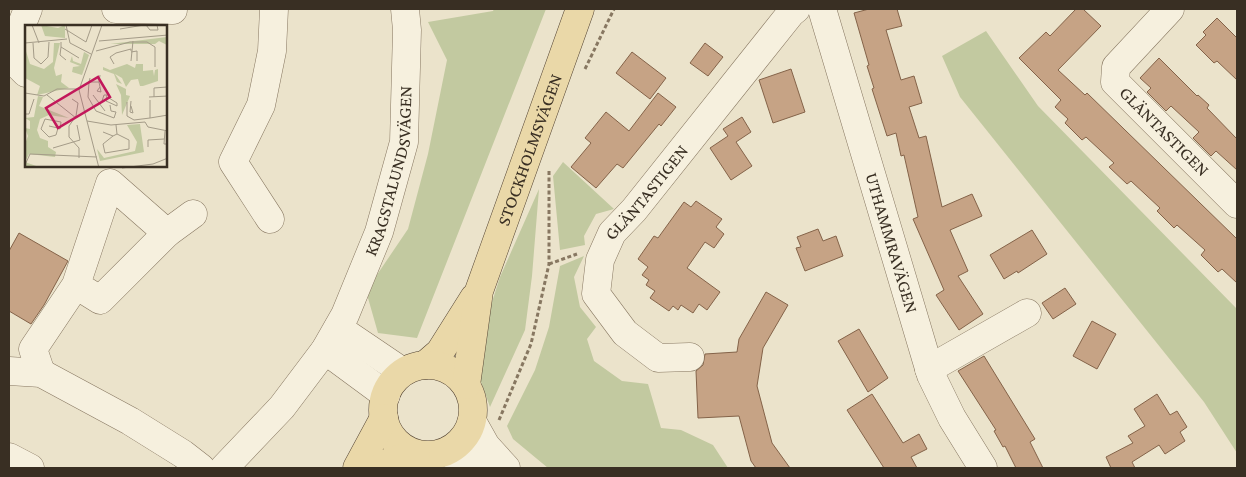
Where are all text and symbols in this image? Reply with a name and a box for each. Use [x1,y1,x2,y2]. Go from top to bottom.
inset map [25,25,168,168]
street label: STOCKHOLMSVÄGEN [493,71,566,228]
street label: GLÄNTASTIGEN [1115,82,1213,180]
street label: KRAGSTALUNDSVÄGEN [360,85,416,259]
street label: GLÄNTASTIGEN [600,141,692,243]
street label: UTHAMMRAVÄGEN [861,170,922,316]

